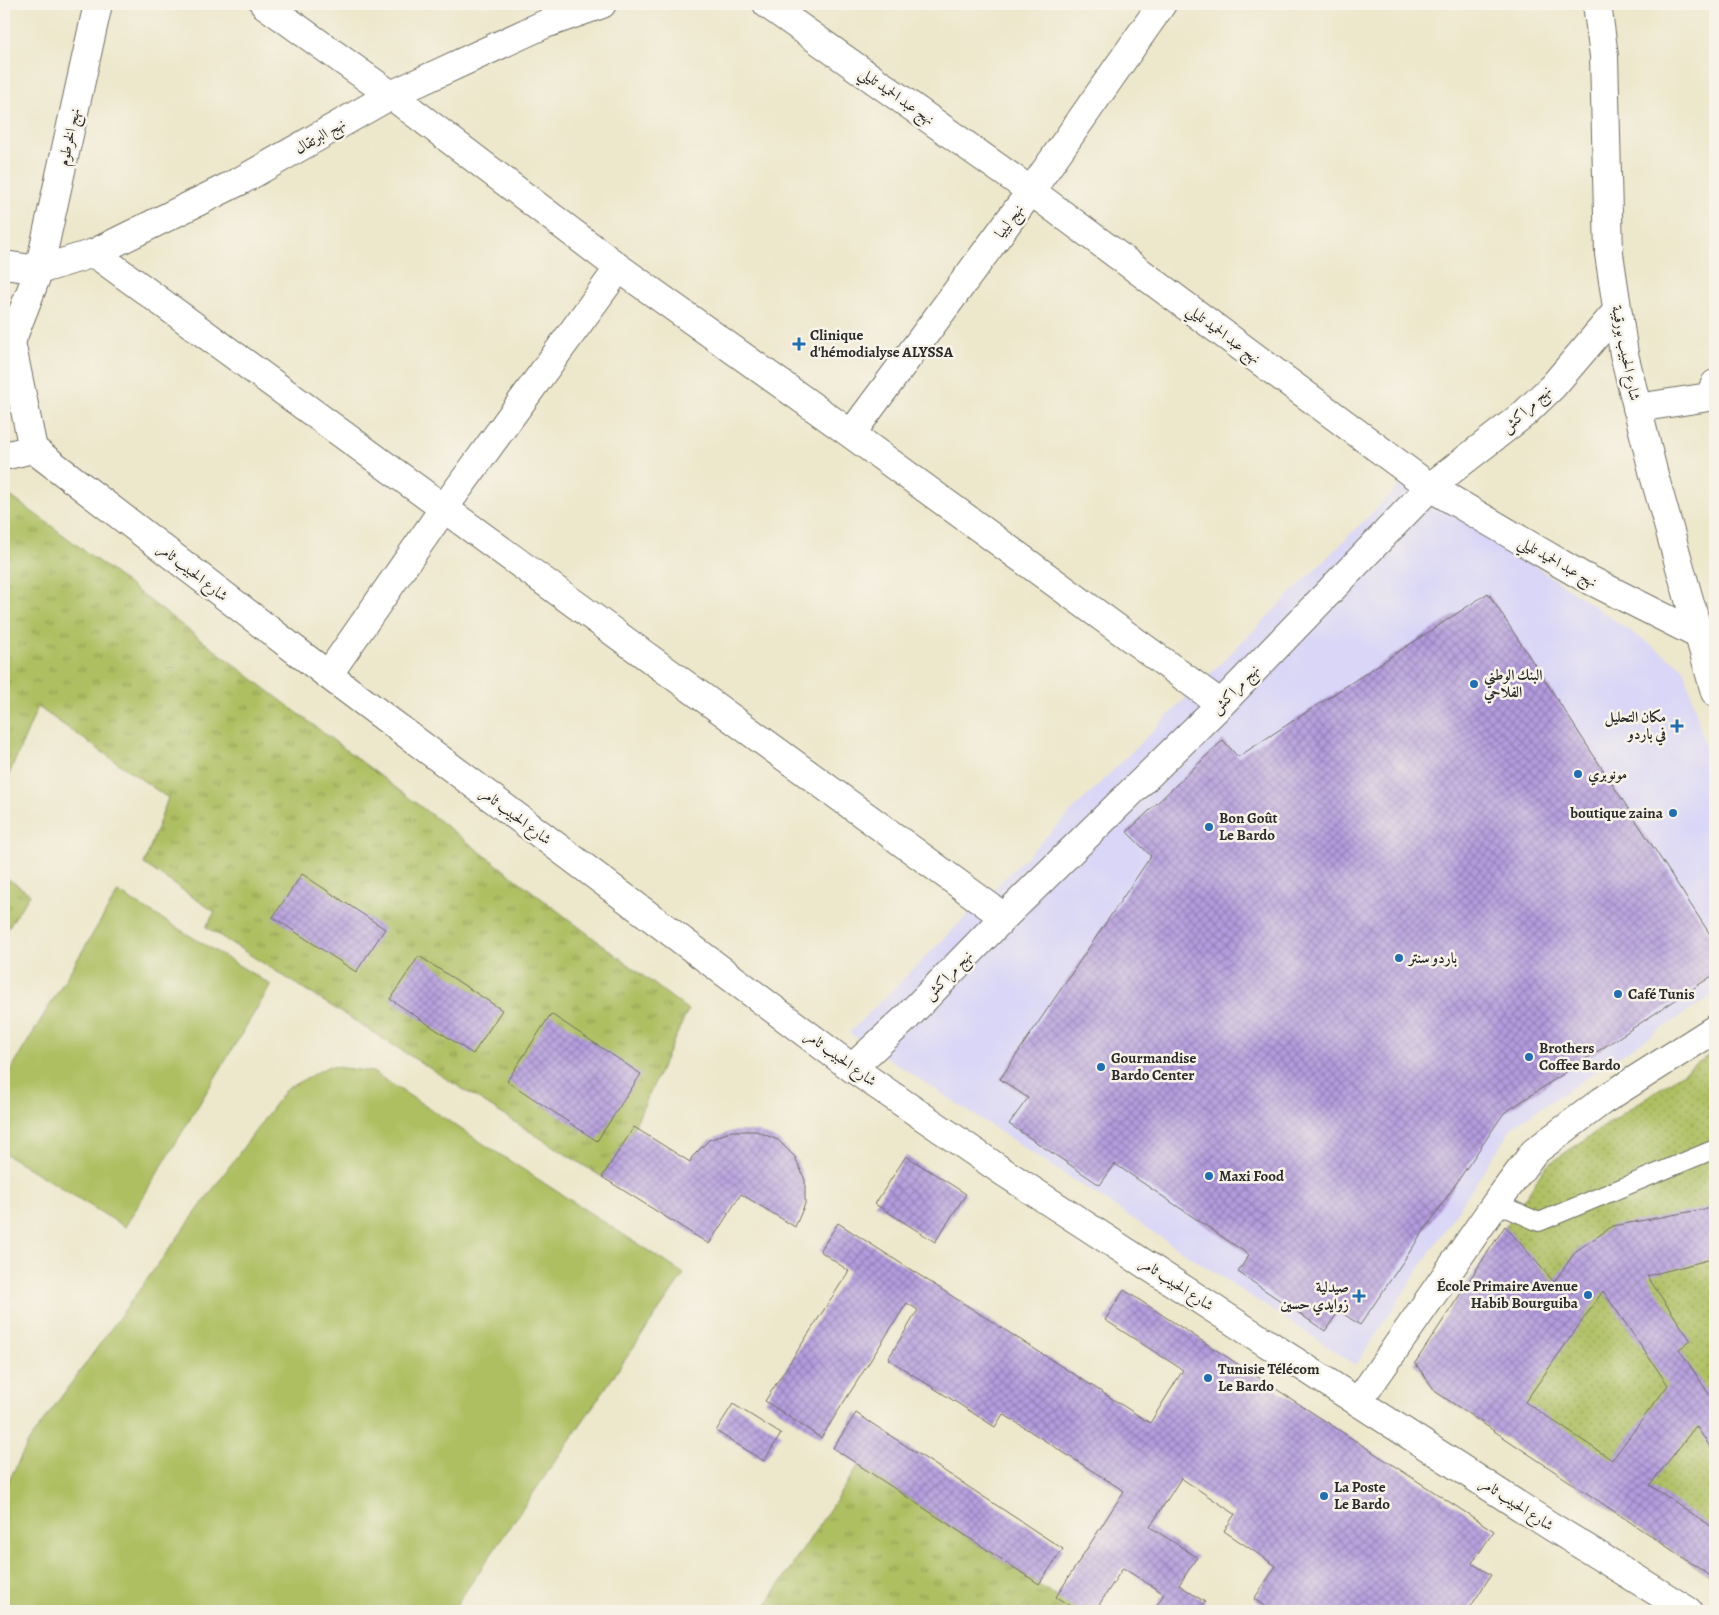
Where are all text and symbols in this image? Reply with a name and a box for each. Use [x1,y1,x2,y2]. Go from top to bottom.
street label: نهج عبد الحميد تليلي [853,63,939,133]
street label: نهج الخرطوم [53,106,89,169]
street label: نهج البرتقال [291,113,351,162]
street label: نهج ليبيا [990,200,1031,244]
street label: نهج عبد الحميد تليلي [1181,300,1265,372]
street label: شارع الحبيب بورقيبة [1604,304,1645,403]
place label: Clinique d'hémodialyse ALYSSA [810,325,954,362]
marker: Clinique d'hémodialyse ALYSSA [792,337,806,351]
street label: نهج مراكش [1496,380,1558,440]
street label: نهج عبد الحميد تليلي [1513,532,1601,595]
street label: شارع الحبيب ثامر [152,538,232,608]
street label: نهج مراكش [1206,660,1267,721]
place label: البنك الوطني الفلاحي [1483,665,1543,704]
marker: البنك الوطني الفلاحي [1468,678,1480,690]
place label: مكان التحليل في باردو [1604,707,1666,746]
marker: مكان التحليل في باردو [1670,719,1684,733]
place label: مونوبري [1588,764,1627,786]
marker: مونوبري [1572,768,1584,780]
street label: شارع الحبيب ثامر [475,783,555,852]
place label: boutique zaina [1569,803,1664,823]
marker: boutique zaina [1667,807,1679,819]
place label: Bon Goût Le Bardo [1219,808,1278,845]
marker: Bon Goût Le Bardo [1203,821,1215,833]
street label: نهج مراكش [919,946,980,1007]
place label: باردو سنتر [1407,948,1457,968]
marker: باردو سنتر [1393,952,1405,964]
place label: Café Tunis [1628,984,1695,1004]
marker: Café Tunis [1612,988,1624,1000]
street label: شارع الحبيب ثامر [799,1025,881,1093]
place label: Brothers Coffee Bardo [1539,1038,1621,1075]
place label: Gourmandise Bardo Center [1111,1048,1196,1085]
marker: Brothers Coffee Bardo [1523,1051,1535,1063]
marker: Gourmandise Bardo Center [1095,1061,1107,1073]
place label: Maxi Food [1219,1166,1285,1186]
marker: Maxi Food [1203,1170,1215,1182]
street label: شارع الحبيب ثامر [1135,1253,1218,1318]
place label: École Primaire Avenue Habib Bourguiba [1437,1276,1579,1313]
place label: صيدلية زوايدي حسين [1280,1277,1349,1316]
marker: École Primaire Avenue Habib Bourguiba [1582,1289,1594,1301]
marker: صيدلية زوايدي حسين [1353,1290,1365,1302]
place label: Tunisie Télécom Le Bardo [1218,1359,1320,1396]
marker: Tunisie Télécom Le Bardo [1202,1372,1214,1384]
street label: شارع الحبيب ثامر [1475,1473,1558,1538]
place label: La Poste Le Bardo [1334,1477,1390,1514]
marker: La Poste Le Bardo [1318,1490,1330,1502]

